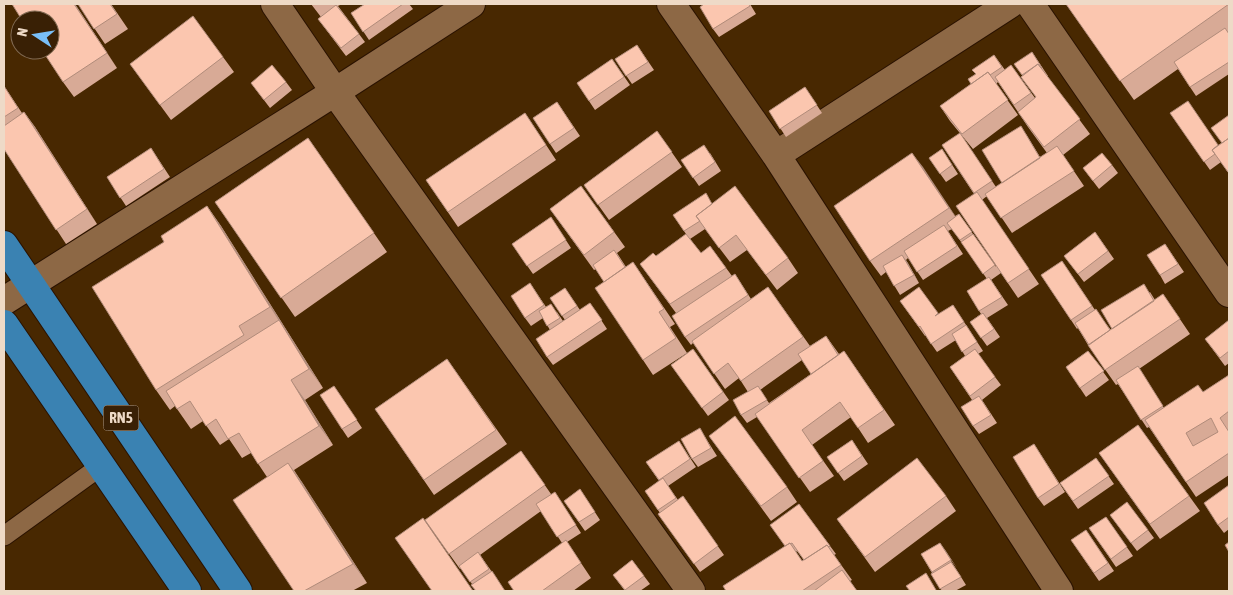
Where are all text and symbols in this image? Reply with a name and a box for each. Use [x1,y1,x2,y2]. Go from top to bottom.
north arrow [10,10,60,60]
text: N [14,27,31,38]
road number: RN5 [104,406,138,430]

